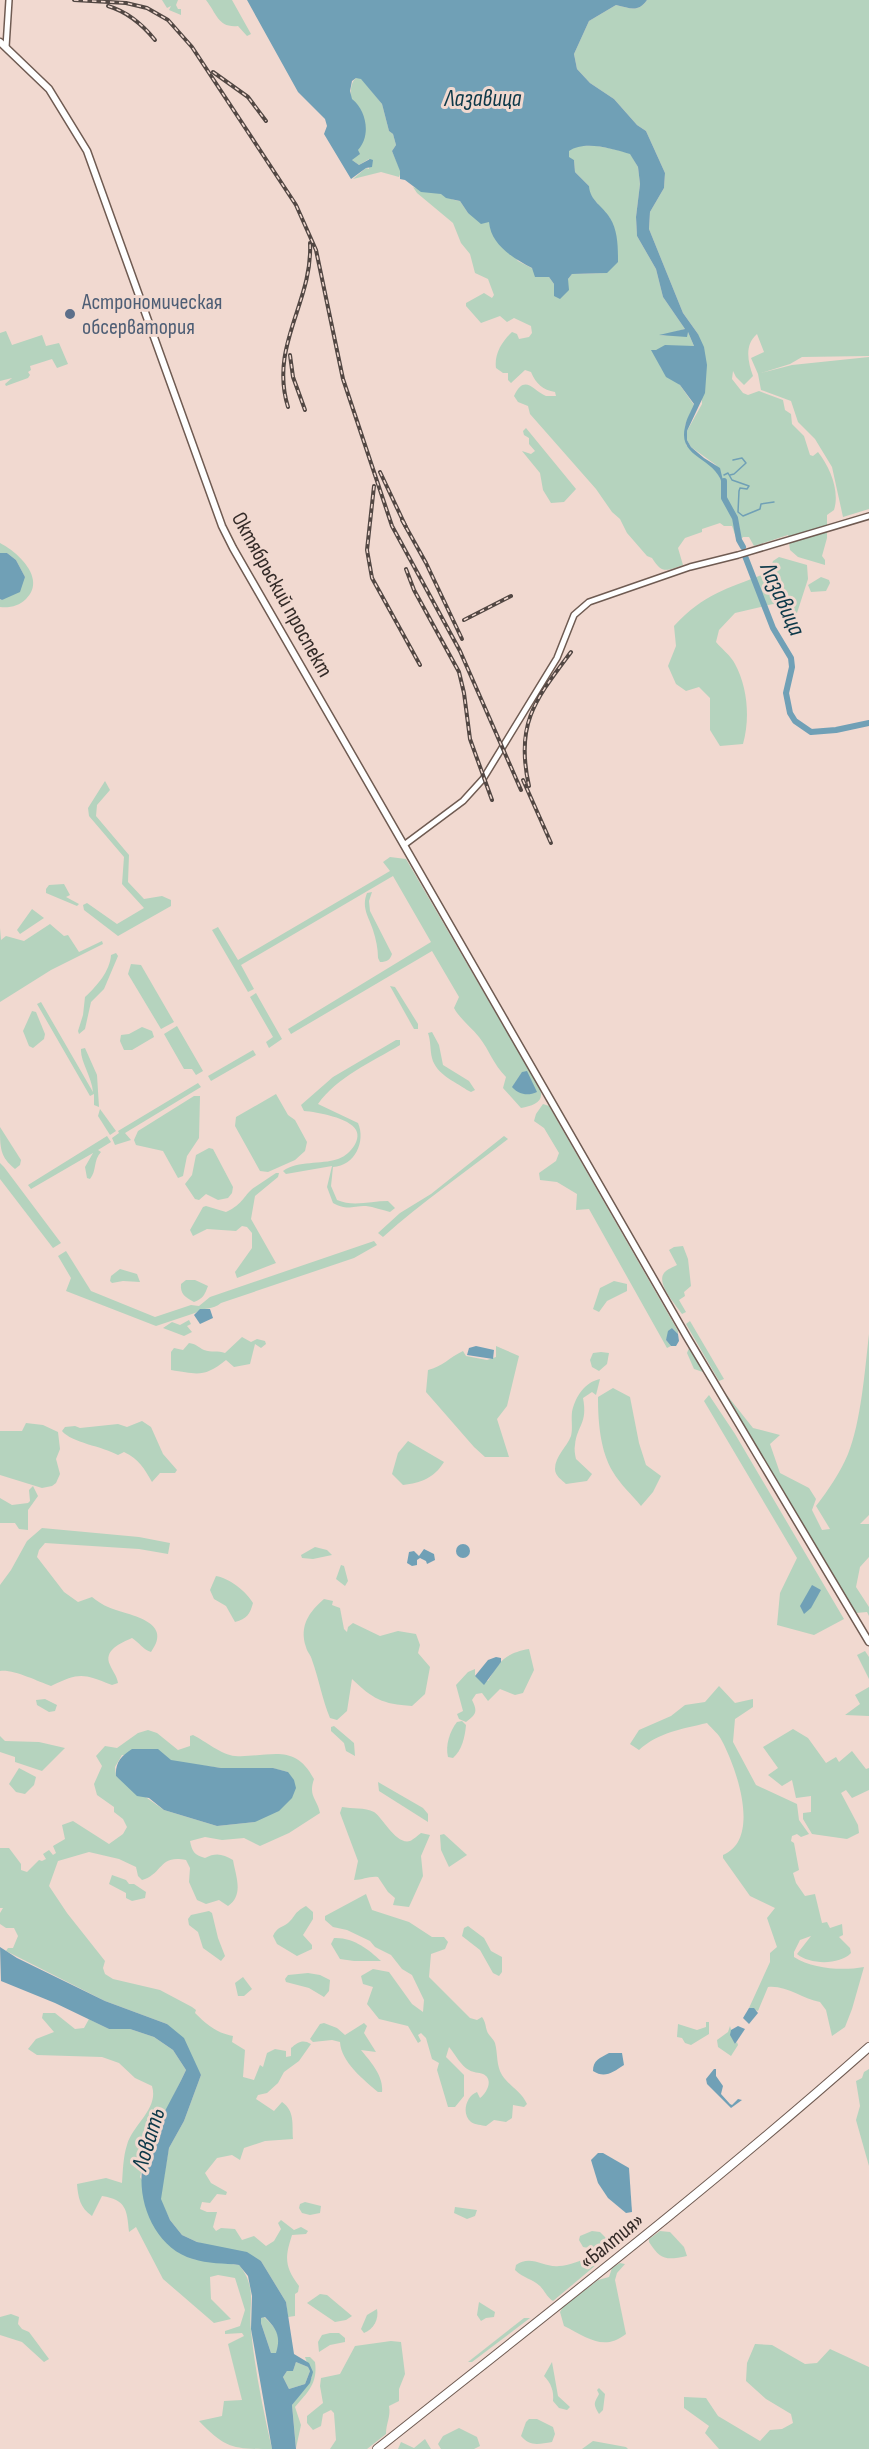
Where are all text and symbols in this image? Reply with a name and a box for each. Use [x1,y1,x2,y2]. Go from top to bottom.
water label: Лазавица [443,84,522,113]
place label: Aстрономическая обсерватория [81,289,222,341]
marker: Aстрономическая обсерватория [63,307,77,321]
street label: Октябрьский проспект [225,507,338,682]
water label: Лазавица [753,557,812,641]
water label: Ловать [125,2104,172,2175]
street label: «Балтия» [574,2207,650,2275]

